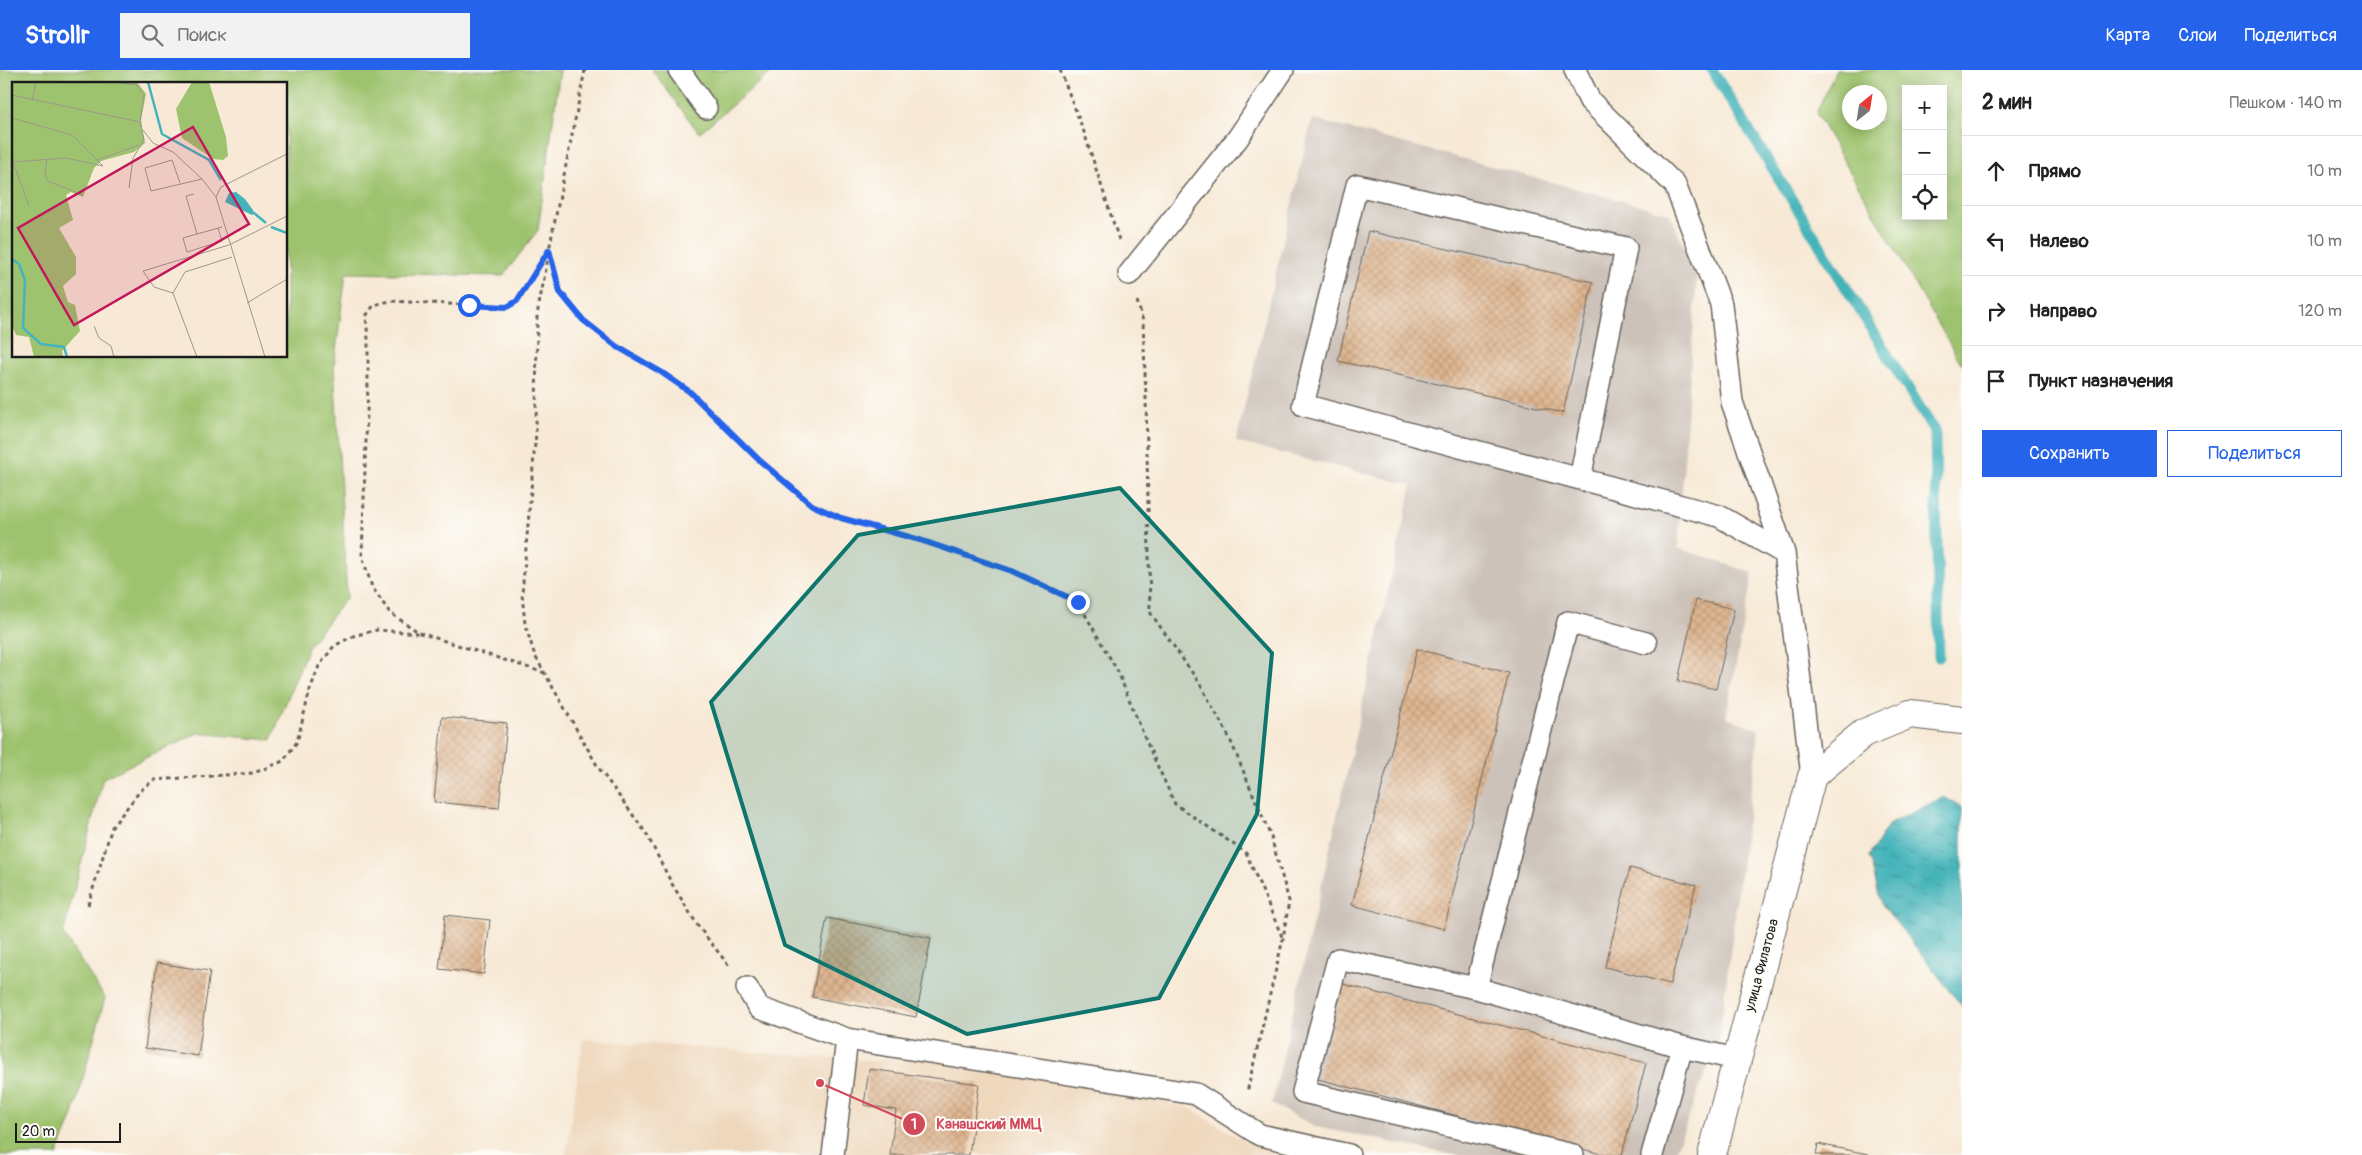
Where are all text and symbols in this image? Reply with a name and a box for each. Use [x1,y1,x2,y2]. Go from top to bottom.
search box [120,13,470,58]
text: Strollr [25,21,90,50]
icon: search [138,21,166,49]
text: Поиск [178,23,227,47]
text: Карта [2106,24,2150,47]
text: Слои [2178,24,2216,47]
text: Поделиться [2244,24,2337,47]
inset map [12,82,288,358]
north arrow [1842,85,1887,130]
map controls [1902,85,1947,220]
button: + [1902,85,1947,130]
text: 2 мин [1982,89,2032,116]
text: Пешком · 140 m [2230,93,2342,113]
button: − [1902,130,1947,175]
icon: ahead [1982,157,2010,185]
text: Прямо [2029,159,2081,183]
text: 10 m [2307,161,2342,181]
button: locate [1902,175,1947,220]
icon: left [1982,227,2010,255]
text: Налево [2029,229,2089,253]
text: 10 m [2307,231,2342,251]
route start [458,294,481,317]
icon: right [1982,297,2010,325]
text: Направо [2029,299,2097,323]
text: 120 m [2298,301,2342,321]
icon: arrive [1982,367,2010,395]
text: Пункт назначения [2029,369,2173,393]
button: Сохранить [1982,430,2157,477]
button: Поделиться [2167,430,2342,477]
route end [1067,591,1090,614]
street label: улица Филатова [1741,917,1782,1014]
callout: Канашский ММЦ [902,1109,1052,1139]
text: 1 [911,1115,917,1134]
text: Канашский ММЦ [936,1115,1042,1134]
scale bar [15,1120,121,1143]
text: 20 m [22,1123,55,1140]

